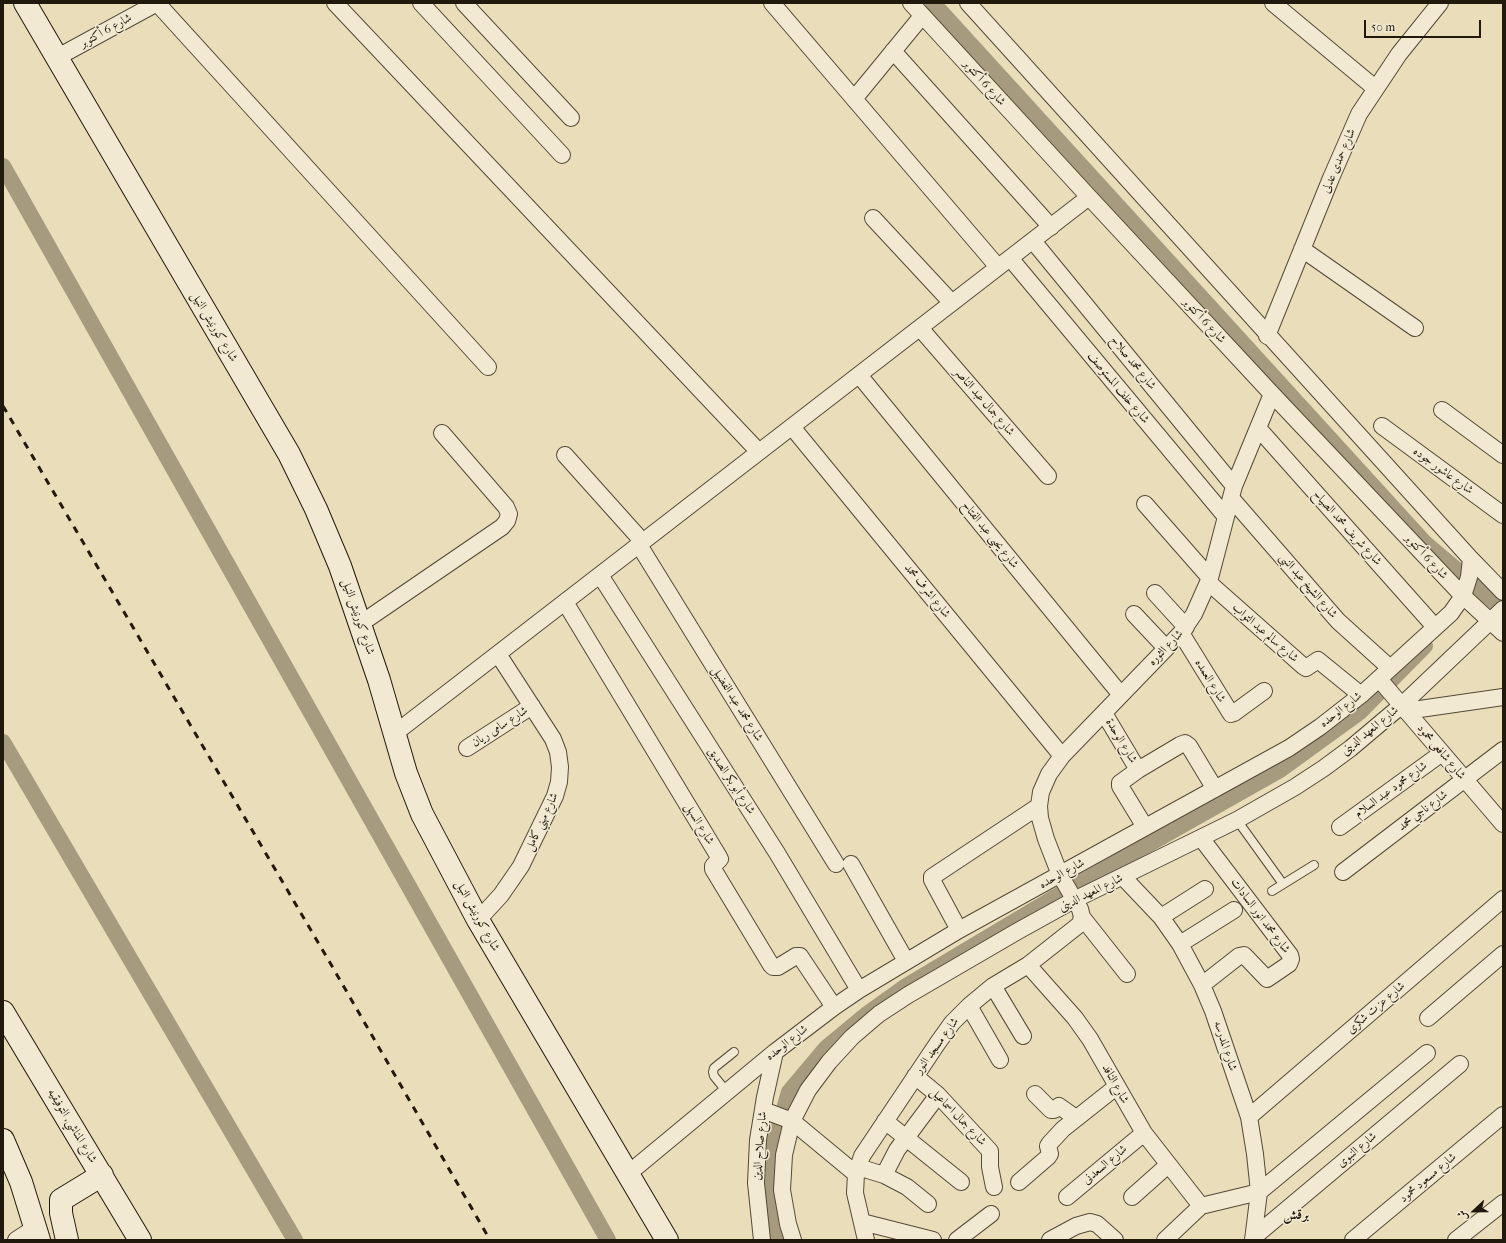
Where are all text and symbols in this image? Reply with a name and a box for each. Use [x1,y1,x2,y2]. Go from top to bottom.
street label: شارع 6 أكتوبر [78,11,134,51]
scale bar [1366,12,1483,38]
text: 50 m [1371,20,1395,34]
street label: شارع 6 أكتوبر [960,57,1008,109]
street label: شارع حمدى عدلى [1319,127,1359,195]
street label: شارع كورنيش النيل [187,289,241,365]
street label: شارع 6 أكتوبر [1179,295,1229,347]
street label: شارع محمد صلاح [1107,333,1159,393]
street label: شارع خلف المستوصف [1084,349,1152,427]
street label: شارع جمال عبد الناصر [951,365,1017,439]
street label: شارع عاشور جوده [1410,444,1476,498]
street label: شارع شريف محمد الصياح [1309,487,1385,569]
street label: شارع يحيى عبد الفتاح [959,499,1021,571]
street label: شارع 6 أكتوبر [1401,531,1451,583]
street label: شارع الشيخ عبد النبى [1276,551,1340,621]
street label: شارع اشرف محمد [901,561,953,621]
street label: شارع كورنيش النيل [338,577,378,657]
street label: شارع سالم عبد التواب [1229,600,1301,666]
street label: شارع الثوره [1145,627,1187,669]
street label: شارع العمده [1191,657,1229,705]
street label: شارع محمد عبد الفضيل [708,664,766,744]
street label: شارع الوحده [1317,689,1365,731]
street label: شارع المعهد الدينى [1338,703,1402,759]
street label: شارع سامى ريان [469,704,531,750]
street label: شارع الوحدة [1102,716,1140,766]
street label: شارع شافعى محمود [1414,721,1468,783]
street label: شارع أبو بكر الصديق [704,745,758,817]
street label: شارع محمود عبد السلام [1352,759,1430,821]
street label: شارع ناجي محمد [1395,788,1451,834]
street label: شارع مهني كامل [522,791,562,853]
street label: شارع السهل [681,801,717,847]
street label: شارع الوحده [1037,856,1087,892]
street label: شارع المعهد الدينى [1056,871,1126,915]
street label: شارع محمد انور السادات [1227,876,1293,956]
street label: شارع كورنيش النيل [452,878,502,954]
street label: شارع عزت شكرى [1344,979,1408,1037]
street label: شارع مسجد النور [912,1015,962,1077]
street label: شارع المدرسه [1210,1019,1240,1073]
street label: شارع الوحده [763,1022,811,1064]
street label: شارع النافد [1098,1062,1132,1106]
street label: شارع جمال اسماعيل [927,1085,989,1149]
street label: شارع المناشي, التوفيقيه [44,1086,100,1166]
street label: شارع صلاح الدين [750,1111,770,1181]
street label: شارع النبوى [1334,1129,1380,1171]
street label: شارع السعدنى [1080,1142,1130,1188]
street label: شارع مسعود محمود [1397,1150,1459,1206]
north arrow [1454,1191,1494,1231]
district label: برقش [1283,1208,1309,1224]
text: ش [1454,1208,1470,1223]

